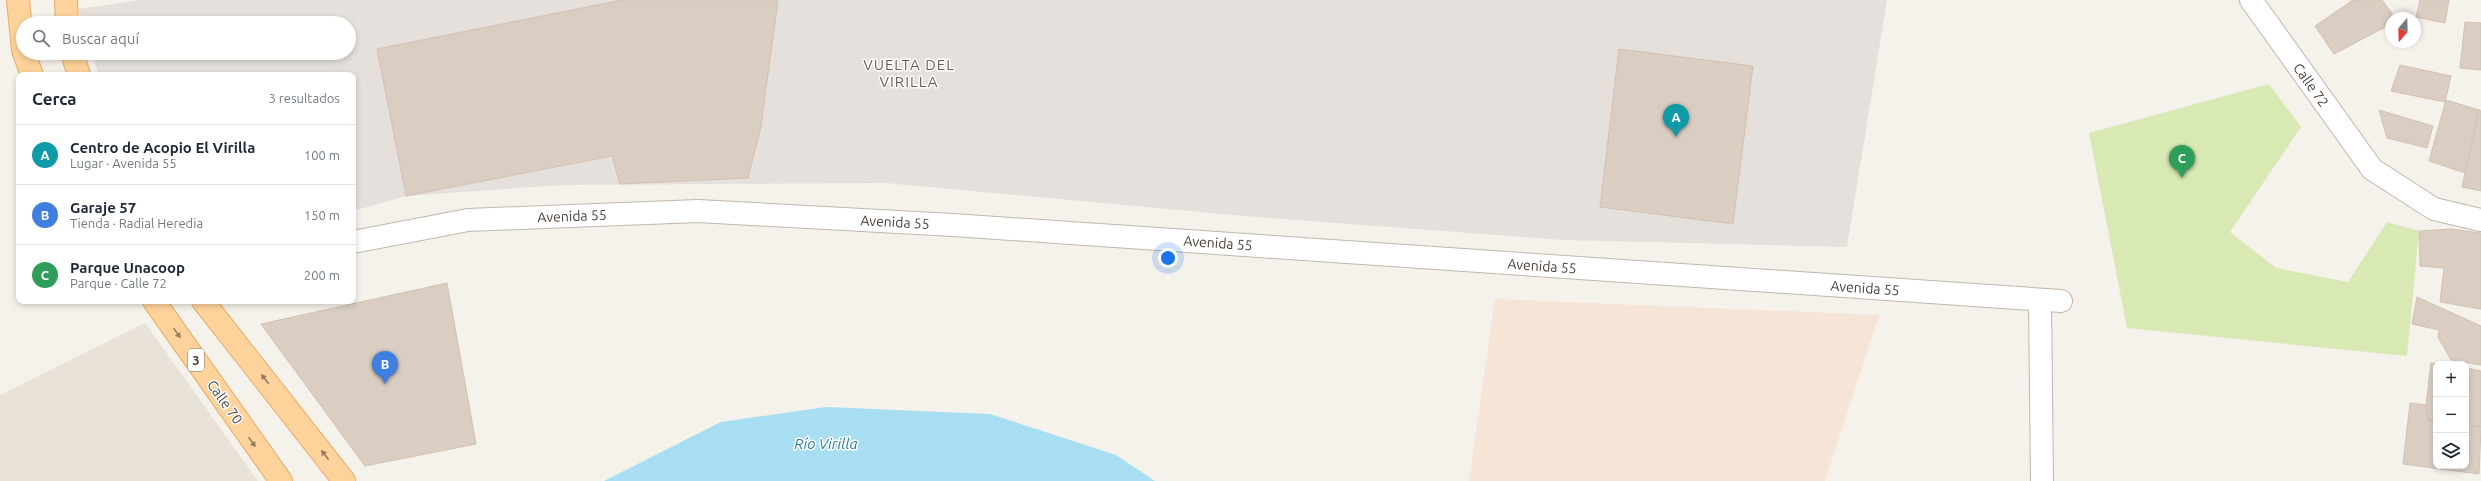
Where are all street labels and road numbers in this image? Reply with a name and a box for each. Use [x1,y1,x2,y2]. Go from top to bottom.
street label: Calle 72 [2290,60,2332,110]
street label: Avenida 55 [537,207,607,225]
street label: Avenida 55 [860,212,930,232]
street label: Avenida 55 [1183,233,1253,253]
street label: Avenida 55 [1507,256,1577,276]
street label: Avenida 55 [1830,278,1900,298]
road number: 3 [188,349,204,371]
street label: Calle 70 [204,377,246,427]

